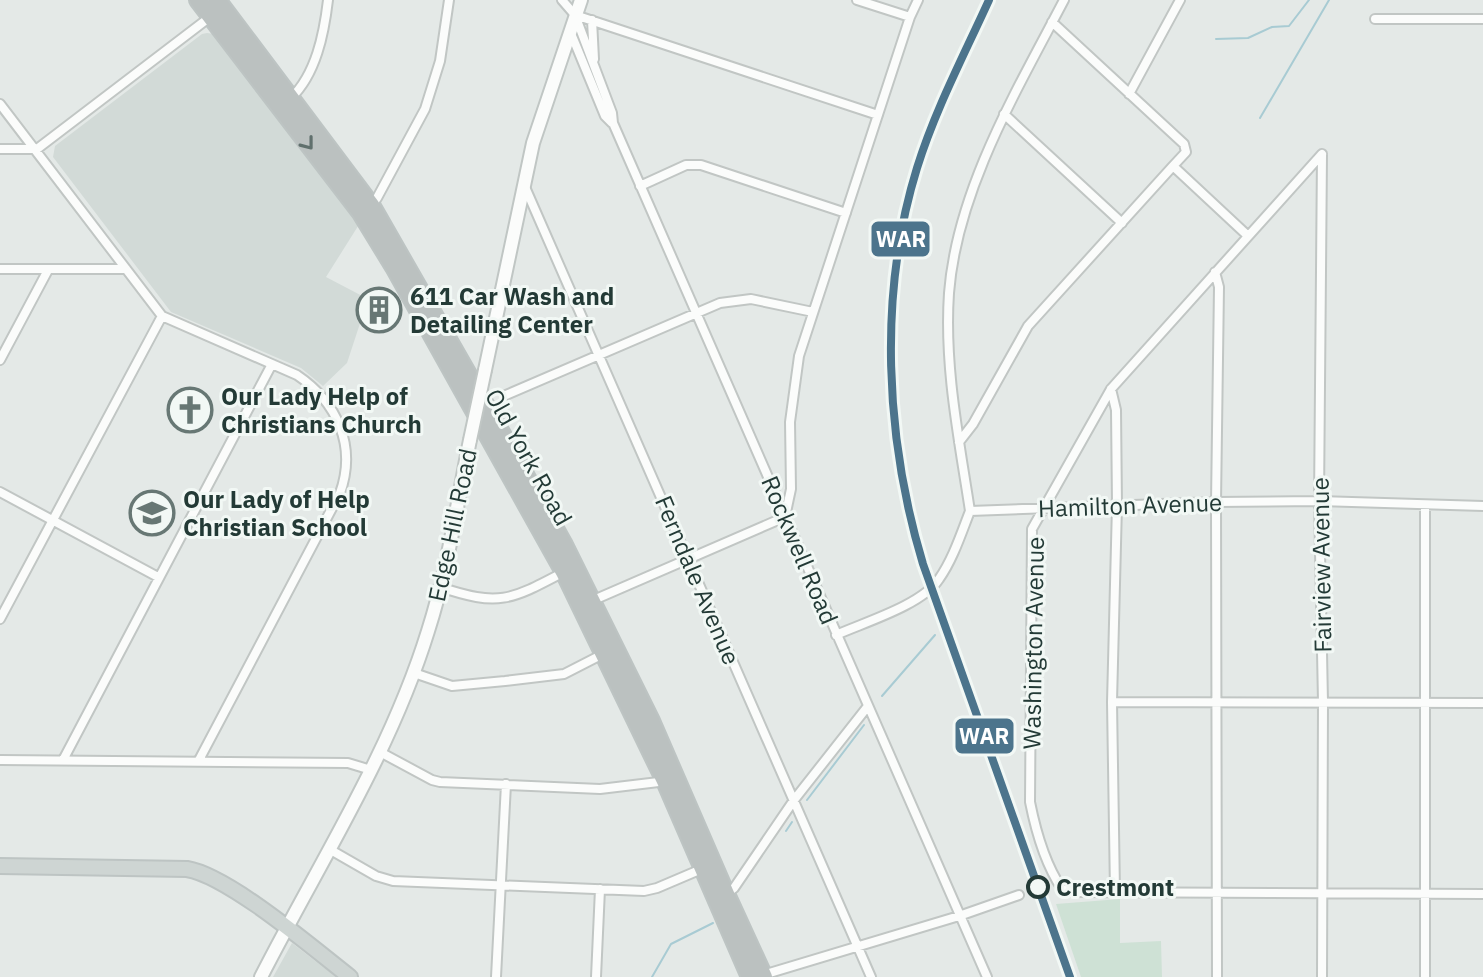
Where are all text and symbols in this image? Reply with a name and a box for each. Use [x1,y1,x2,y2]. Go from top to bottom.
one-way arrow [299,135,313,150]
line badge: WAR [870,220,931,258]
text: WAR [876,224,926,253]
place label: 611 Car Wash and Detailing Center [410,280,614,340]
building icon: 611 Car Wash and Detailing Center [355,286,403,334]
place label: Our Lady Help of Christians Church [221,380,422,440]
street label: Old York Road [478,383,580,531]
church icon: Our Lady Help of Christians Church [166,386,214,434]
street label: Edge Hill Road [420,445,484,605]
street label: Rockwell Road [754,471,846,629]
street label: Fairview Avenue [1303,477,1339,653]
place label: Our Lady of Help Christian School [183,483,370,543]
street label: Hamilton Avenue [1037,486,1223,524]
school or university icon: Our Lady of Help Christian School [128,489,176,537]
street label: Ferndale Avenue [648,491,748,669]
street label: Washington Avenue [1015,536,1051,750]
line badge: WAR [954,717,1015,755]
text: WAR [959,721,1009,750]
place label: Crestmont [1056,871,1174,903]
marker: Crestmont [1027,876,1049,898]

